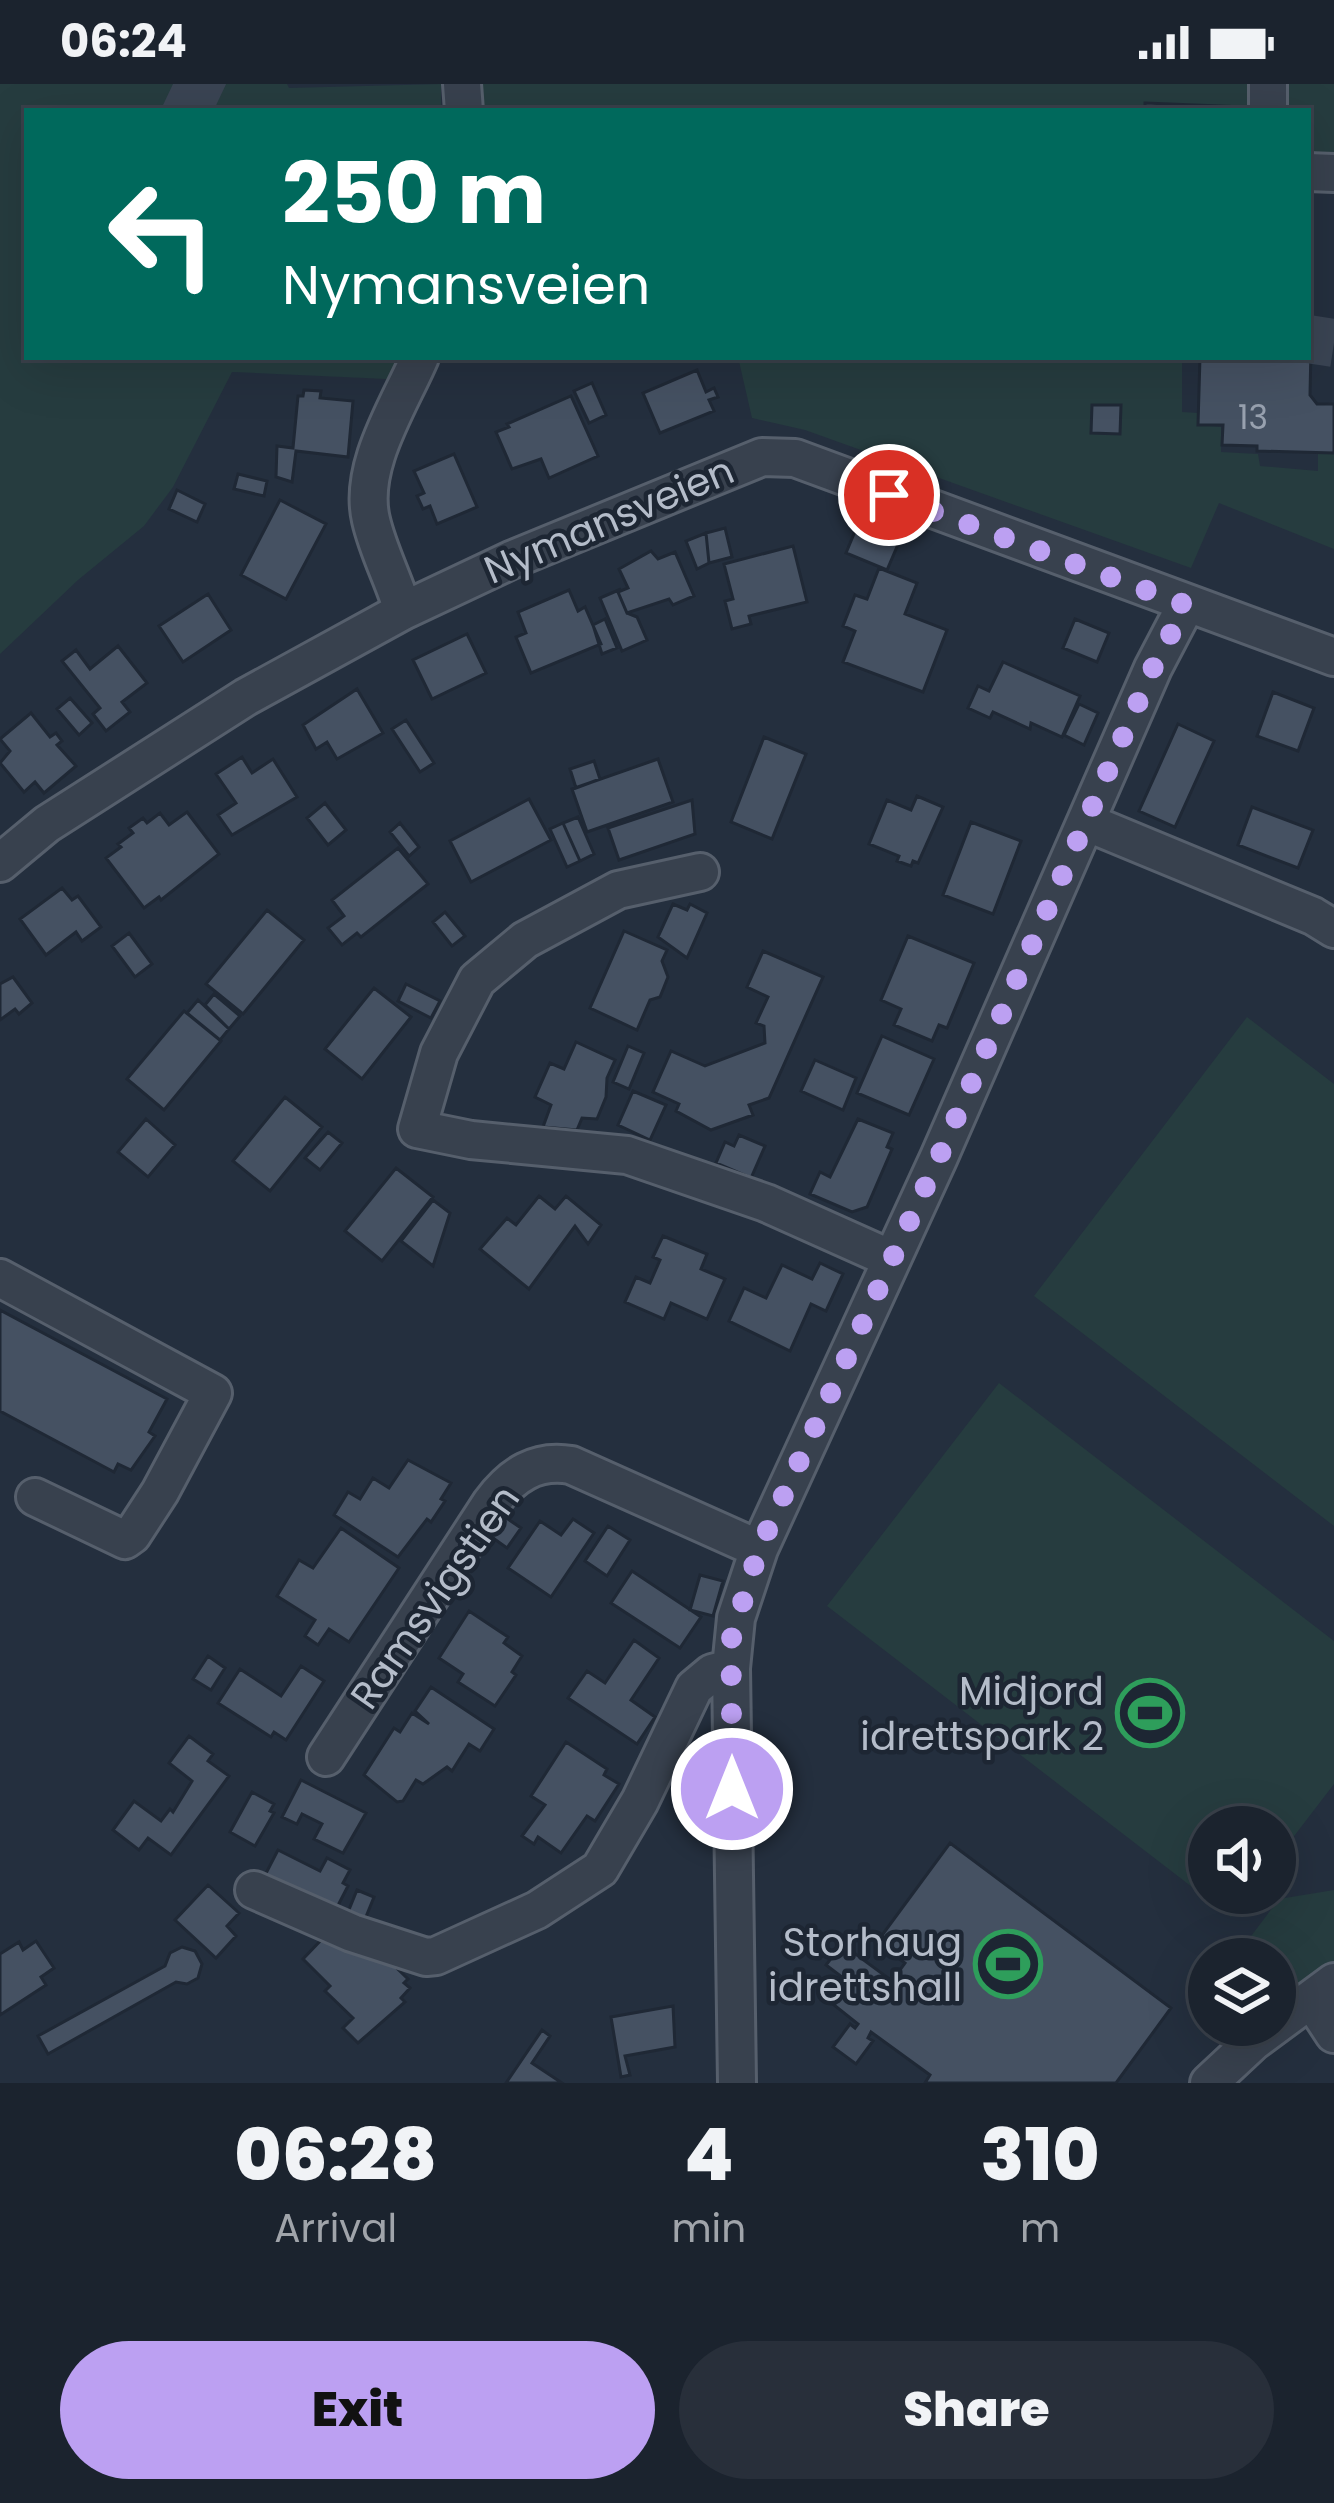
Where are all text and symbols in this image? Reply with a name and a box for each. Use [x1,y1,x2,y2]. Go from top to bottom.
text: 06:24 [60,10,187,73]
text: 250 m [282,135,546,252]
icon: left [84,156,240,312]
text: Nymansveien [282,247,650,323]
house number: 13 [1238,394,1268,441]
street label: Nymansveien [476,443,742,597]
pin [838,444,940,546]
icon: arrive [856,462,922,528]
street label: Ramsvigstien [337,1474,533,1720]
place label: Midjord idrettspark 2 [860,1664,1104,1764]
sports icon: Midjord idrettspark 2 [1115,1678,1185,1748]
position arrow [669,1726,795,1852]
map controls [1188,1806,1296,2046]
button: sound [1188,1806,1296,1914]
place label: Storhaug idrettshall [768,1915,962,2015]
sports icon: Storhaug idrettshall [973,1929,1043,1999]
button: layers [1188,1938,1296,2046]
text: 06:28 [234,2104,437,2205]
text: 4 [684,2104,734,2205]
text: 310 [981,2104,1100,2205]
text: Arrival [274,2201,397,2256]
text: min [671,2201,746,2256]
text: m [1020,2201,1060,2256]
button: Exit [60,2341,655,2479]
button: Share [679,2341,1274,2479]

